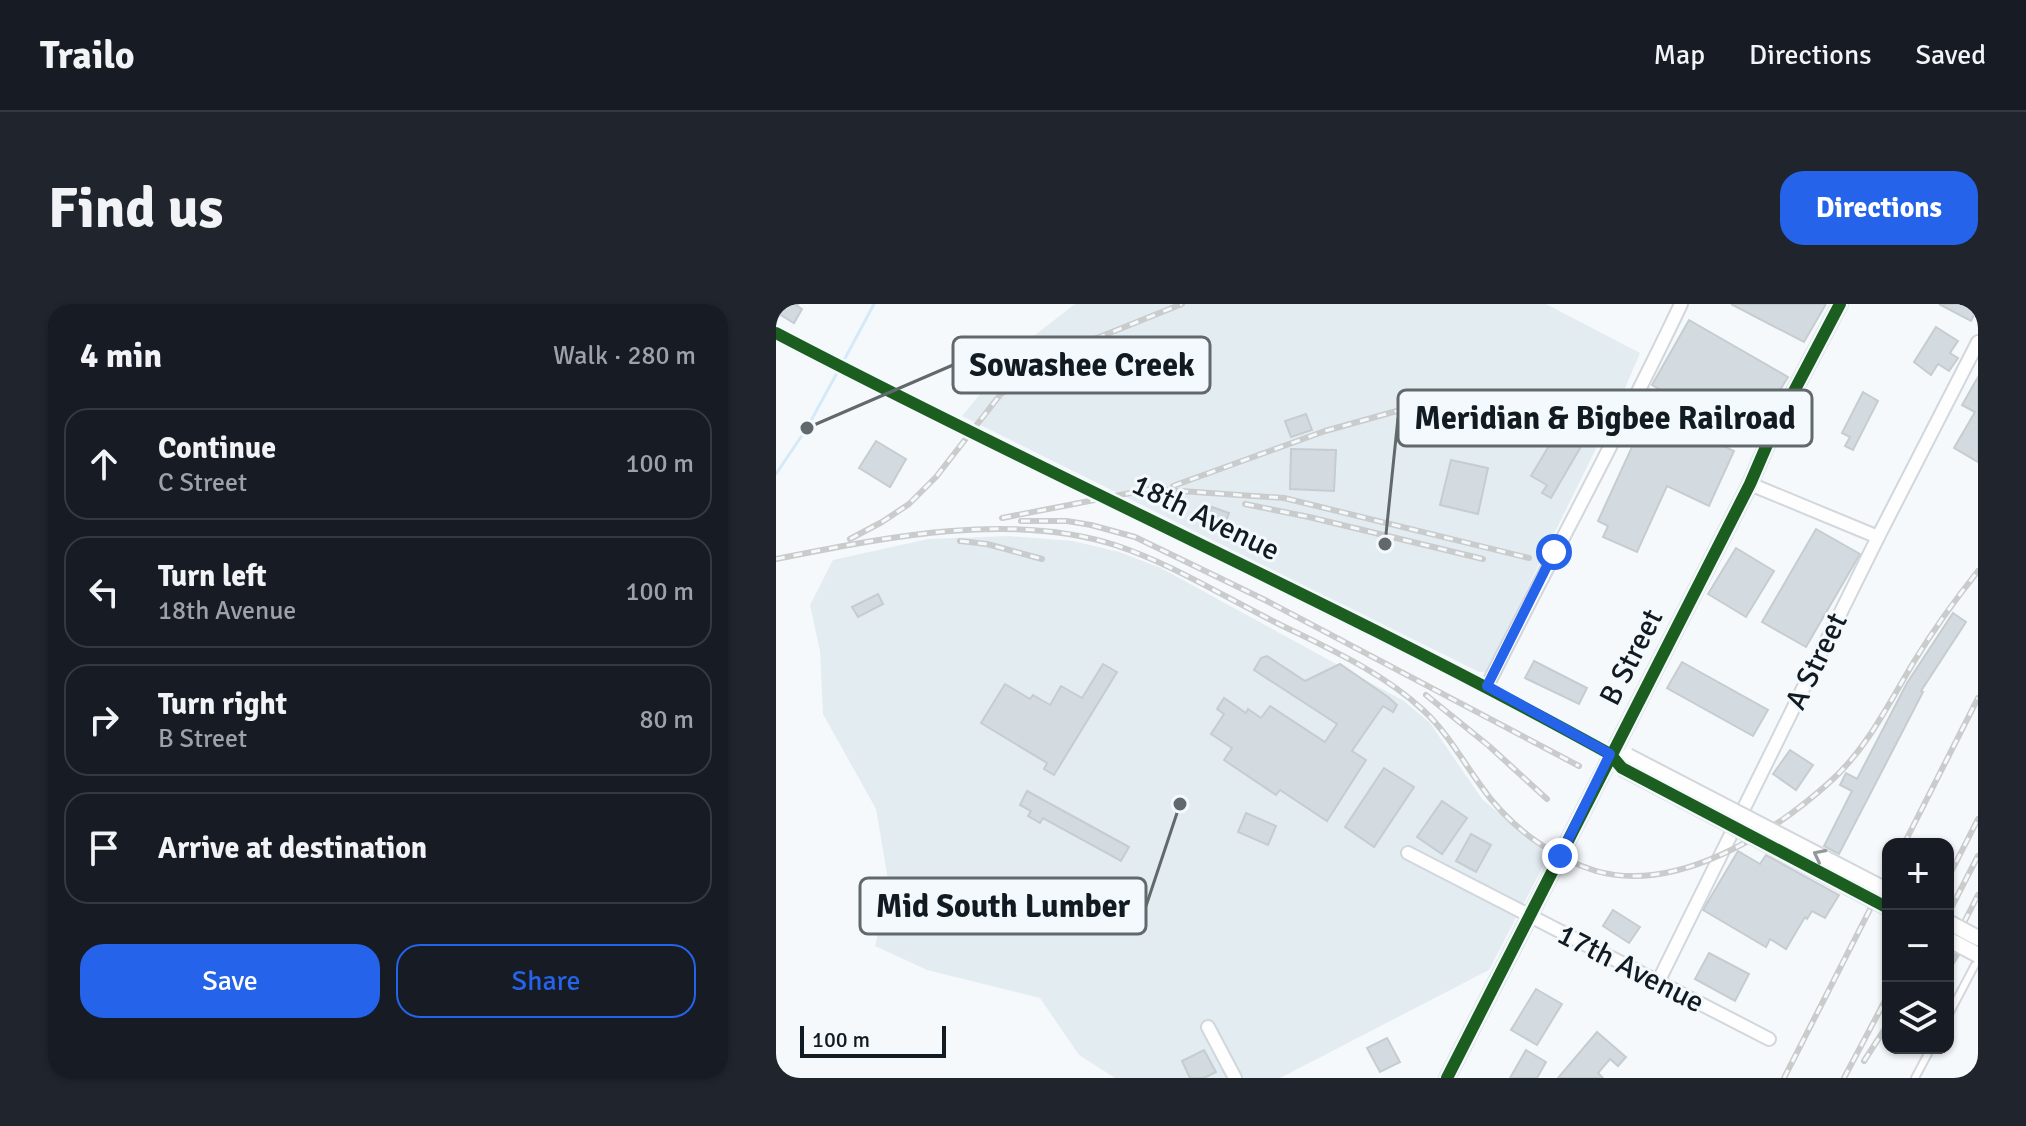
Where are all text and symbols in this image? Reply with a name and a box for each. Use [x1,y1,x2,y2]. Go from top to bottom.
text: Trailo [40,32,135,79]
text: Map [1653,38,1705,72]
text: Directions [1749,38,1871,72]
text: Saved [1915,38,1986,72]
button: Directions [1780,171,1978,245]
text: Find us [48,174,223,243]
text: 4 min [80,335,162,377]
callout: Sowashee Creek [953,337,1210,393]
text: Walk · 280 m [553,340,696,372]
text: Sowashee Creek [969,346,1195,385]
callout: Meridian & Bigbee Railroad [1398,390,1812,446]
text: Meridian & Bigbee Railroad [1414,399,1796,438]
text: Continue [158,430,276,467]
icon: ahead [82,442,126,486]
text: 100 m [625,448,694,480]
street label: 18th Avenue [1126,466,1286,569]
text: C Street [158,467,247,499]
route start [1536,534,1572,570]
text: Turn left [158,558,267,595]
icon: left [82,570,126,614]
text: 100 m [625,576,694,608]
text: 18th Avenue [158,595,296,627]
street label: B Street [1592,603,1671,711]
street label: A Street [1777,607,1856,716]
text: Turn right [158,686,287,723]
icon: right [82,698,126,742]
text: 80 m [639,704,694,736]
text: B Street [158,723,247,755]
icon: arrive [82,826,126,870]
text: Arrive at destination [158,830,427,867]
route end [1542,838,1578,874]
map controls [1882,838,1954,1054]
button: + [1882,838,1954,910]
one-way arrow [1812,850,1827,865]
callout: Mid South Lumber [860,878,1146,934]
text: Mid South Lumber [876,887,1131,926]
button: − [1882,910,1954,982]
street label: 17th Avenue [1551,916,1710,1021]
button: Save [80,944,380,1018]
button: Share [396,944,696,1018]
button: layers [1882,982,1954,1054]
scale bar [800,1022,946,1058]
text: 100 m [812,1026,870,1053]

